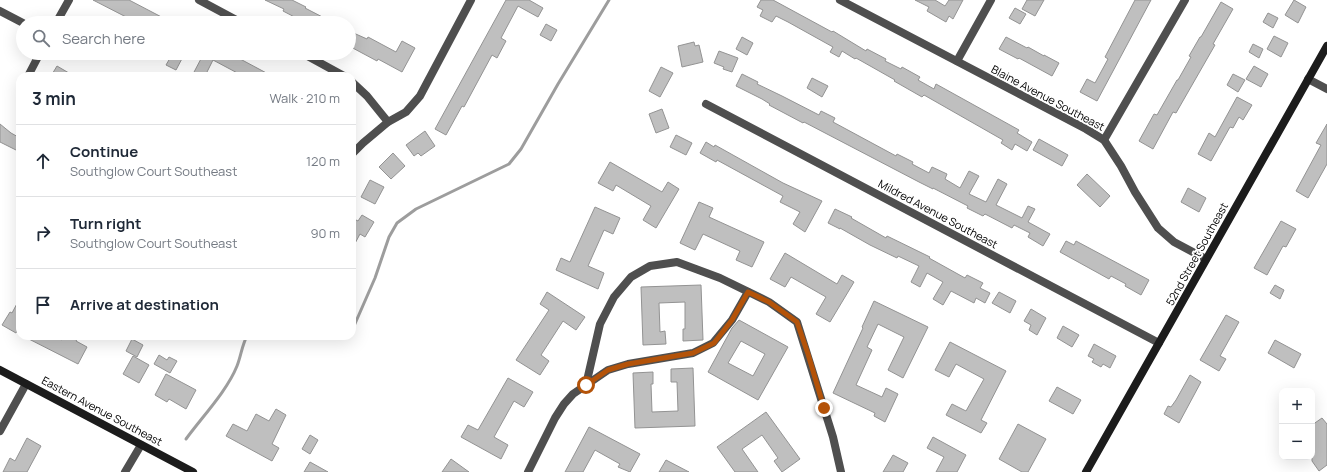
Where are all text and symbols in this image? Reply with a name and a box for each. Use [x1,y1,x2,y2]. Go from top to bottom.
search box [16,16,356,60]
icon: search [30,27,52,49]
text: Search here [62,28,145,49]
street label: Blaine Avenue Southeast [989,61,1108,134]
text: 3 min [32,87,76,110]
text: Walk · 210 m [270,89,340,107]
text: Continue [70,141,138,162]
icon: ahead [32,150,54,172]
text: 120 m [306,152,340,170]
text: Southglow Court Southeast [70,162,237,180]
street label: Mildred Avenue Southeast [876,176,1001,251]
street label: 52nd Street Southeast [1162,200,1231,308]
text: Turn right [70,213,141,234]
icon: right [32,222,54,244]
text: 90 m [310,224,340,242]
text: Southglow Court Southeast [70,234,237,252]
icon: arrive [32,294,54,316]
text: Arrive at destination [70,294,219,315]
street label: Eastern Avenue Southeast [39,372,165,449]
route start [577,376,595,394]
map controls [1279,388,1315,460]
button: + [1279,388,1315,424]
route end [815,399,833,417]
button: − [1279,424,1315,460]

